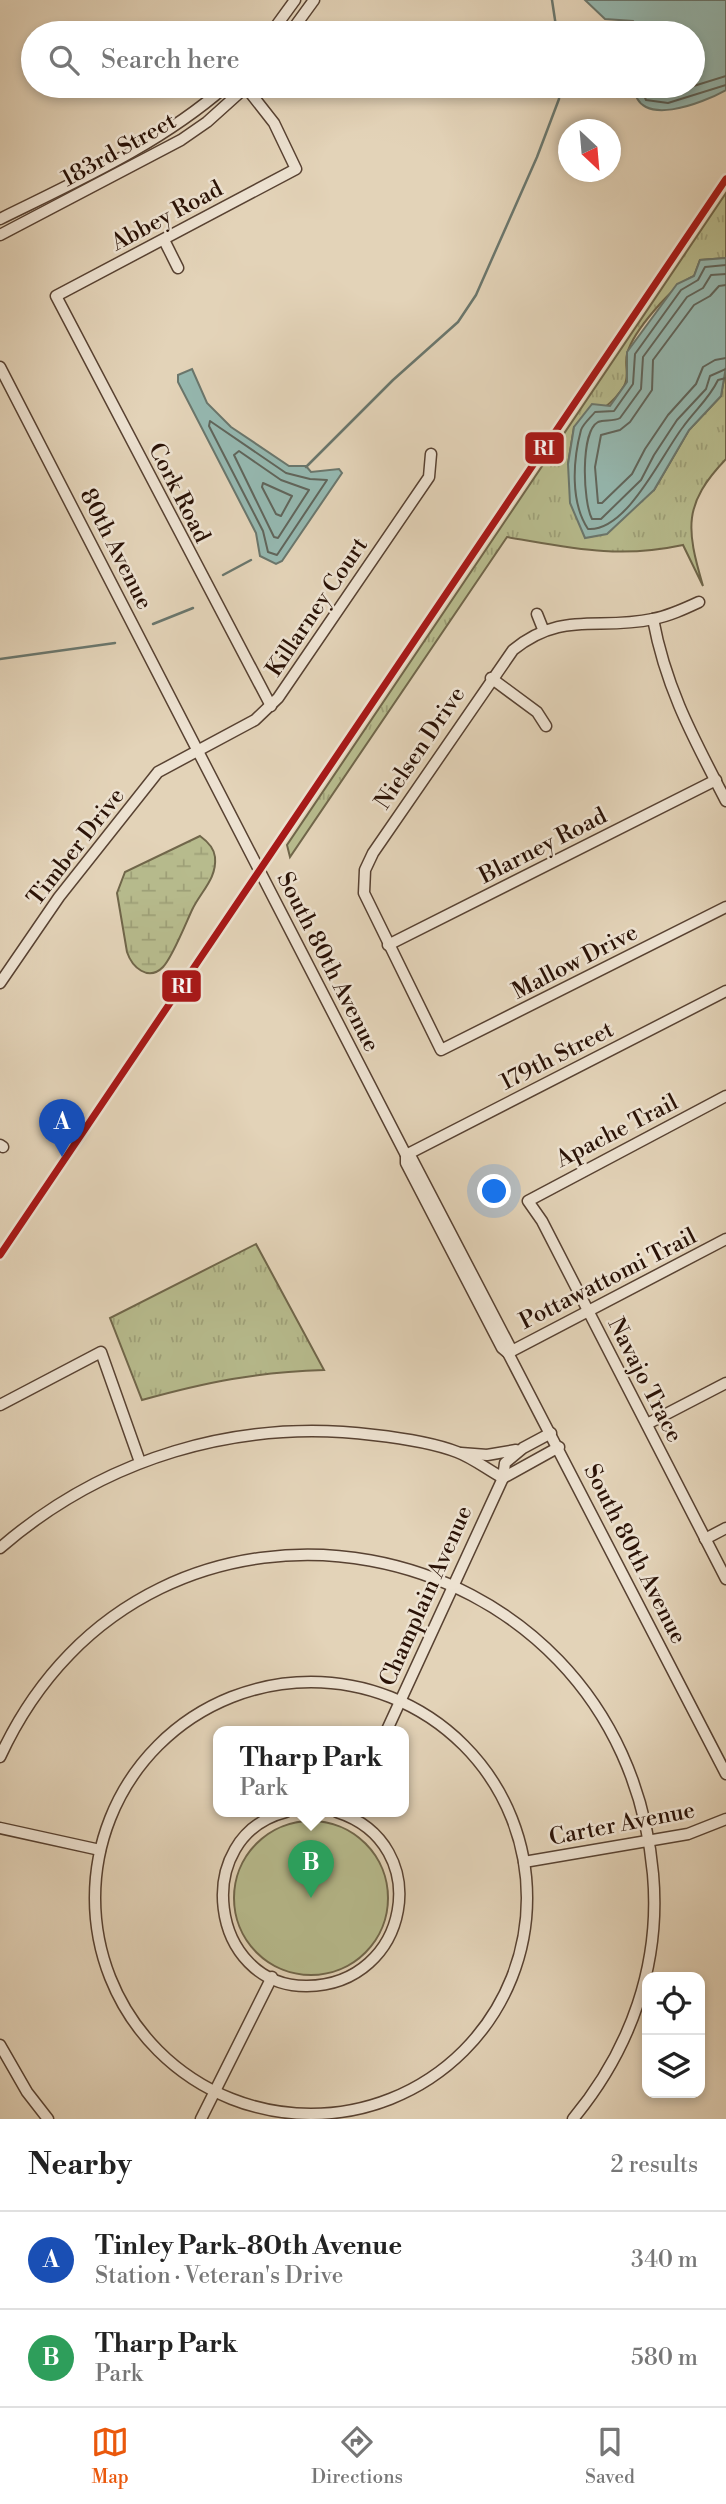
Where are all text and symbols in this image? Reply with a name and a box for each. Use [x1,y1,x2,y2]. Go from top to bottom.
search box [21,21,705,98]
icon: search [45,41,83,79]
text: Search here [101,44,240,76]
street label: 183rd Street [57,107,181,193]
north arrow [558,119,621,182]
street label: Abbey Road [106,175,228,258]
line badge: RI [524,431,565,465]
text: RI [533,437,555,461]
street label: Cork Road [142,438,216,548]
street label: 80th Avenue [74,484,158,614]
street label: Killarney Court [260,532,374,682]
street label: Nielsen Drive [369,681,471,815]
street label: Timber Drive [21,783,131,911]
street label: Blarney Road [474,802,611,891]
street label: South 80th Avenue [271,867,385,1057]
street label: Mallow Drive [508,918,642,1006]
line badge: RI [161,969,202,1003]
text: RI [171,975,193,999]
street label: 179th Street [496,1016,618,1096]
street label: Apache Trail [550,1088,683,1174]
pin: A [39,1099,85,1157]
your location [477,1174,511,1208]
street label: Pottawattomi Trail [515,1222,701,1336]
street label: Navajo Trace [602,1313,688,1447]
street label: South 80th Avenue [578,1459,692,1649]
street label: Champlain Avenue [374,1501,478,1691]
popup [213,1726,409,1817]
text: Tharp Park [240,1742,382,1774]
text: Park [240,1774,288,1802]
street label: Carter Avenue [547,1796,697,1852]
pin: B [288,1840,334,1898]
map controls [642,1972,705,2098]
button: locate [642,1972,705,2035]
button: layers [642,2035,705,2098]
text: Nearby [28,2146,132,2184]
text: 2 results [611,2151,698,2179]
text: Tinley Park-80th Avenue [95,2230,402,2262]
text: A [43,2246,59,2274]
text: 340 m [631,2246,698,2274]
text: Station · Veteran's Drive [95,2262,343,2290]
text: Tharp Park [95,2328,238,2360]
text: B [42,2344,60,2372]
text: 580 m [631,2344,698,2372]
text: Park [95,2360,143,2388]
tab: Map [91,2423,129,2489]
tab: Directions [311,2423,403,2489]
tab: Saved [585,2423,635,2489]

